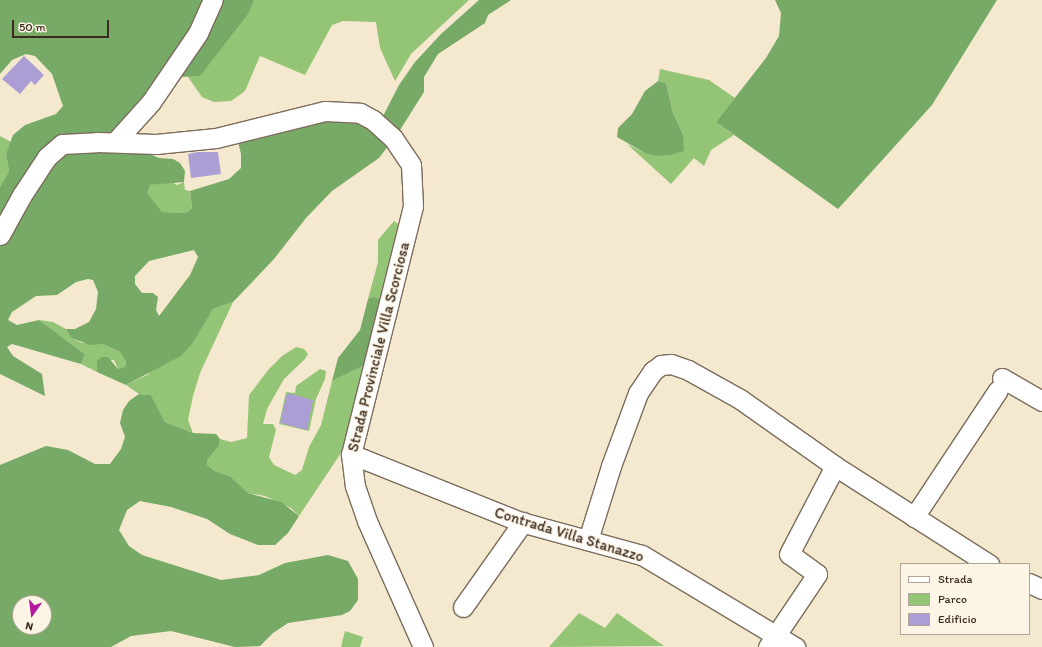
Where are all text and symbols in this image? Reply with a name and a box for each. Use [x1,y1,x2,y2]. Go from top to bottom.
scale bar [14,12,111,38]
text: 50 m [19,20,45,34]
street label: Strada Provinciale Villa Scorciosa [344,240,414,454]
street label: Contrada Villa Stanazzo [492,504,646,566]
legend [900,563,1030,635]
text: Strada [938,572,972,586]
text: Parco [938,592,967,606]
north arrow [12,595,52,635]
text: Edificio [938,612,977,626]
text: N [24,619,34,633]

